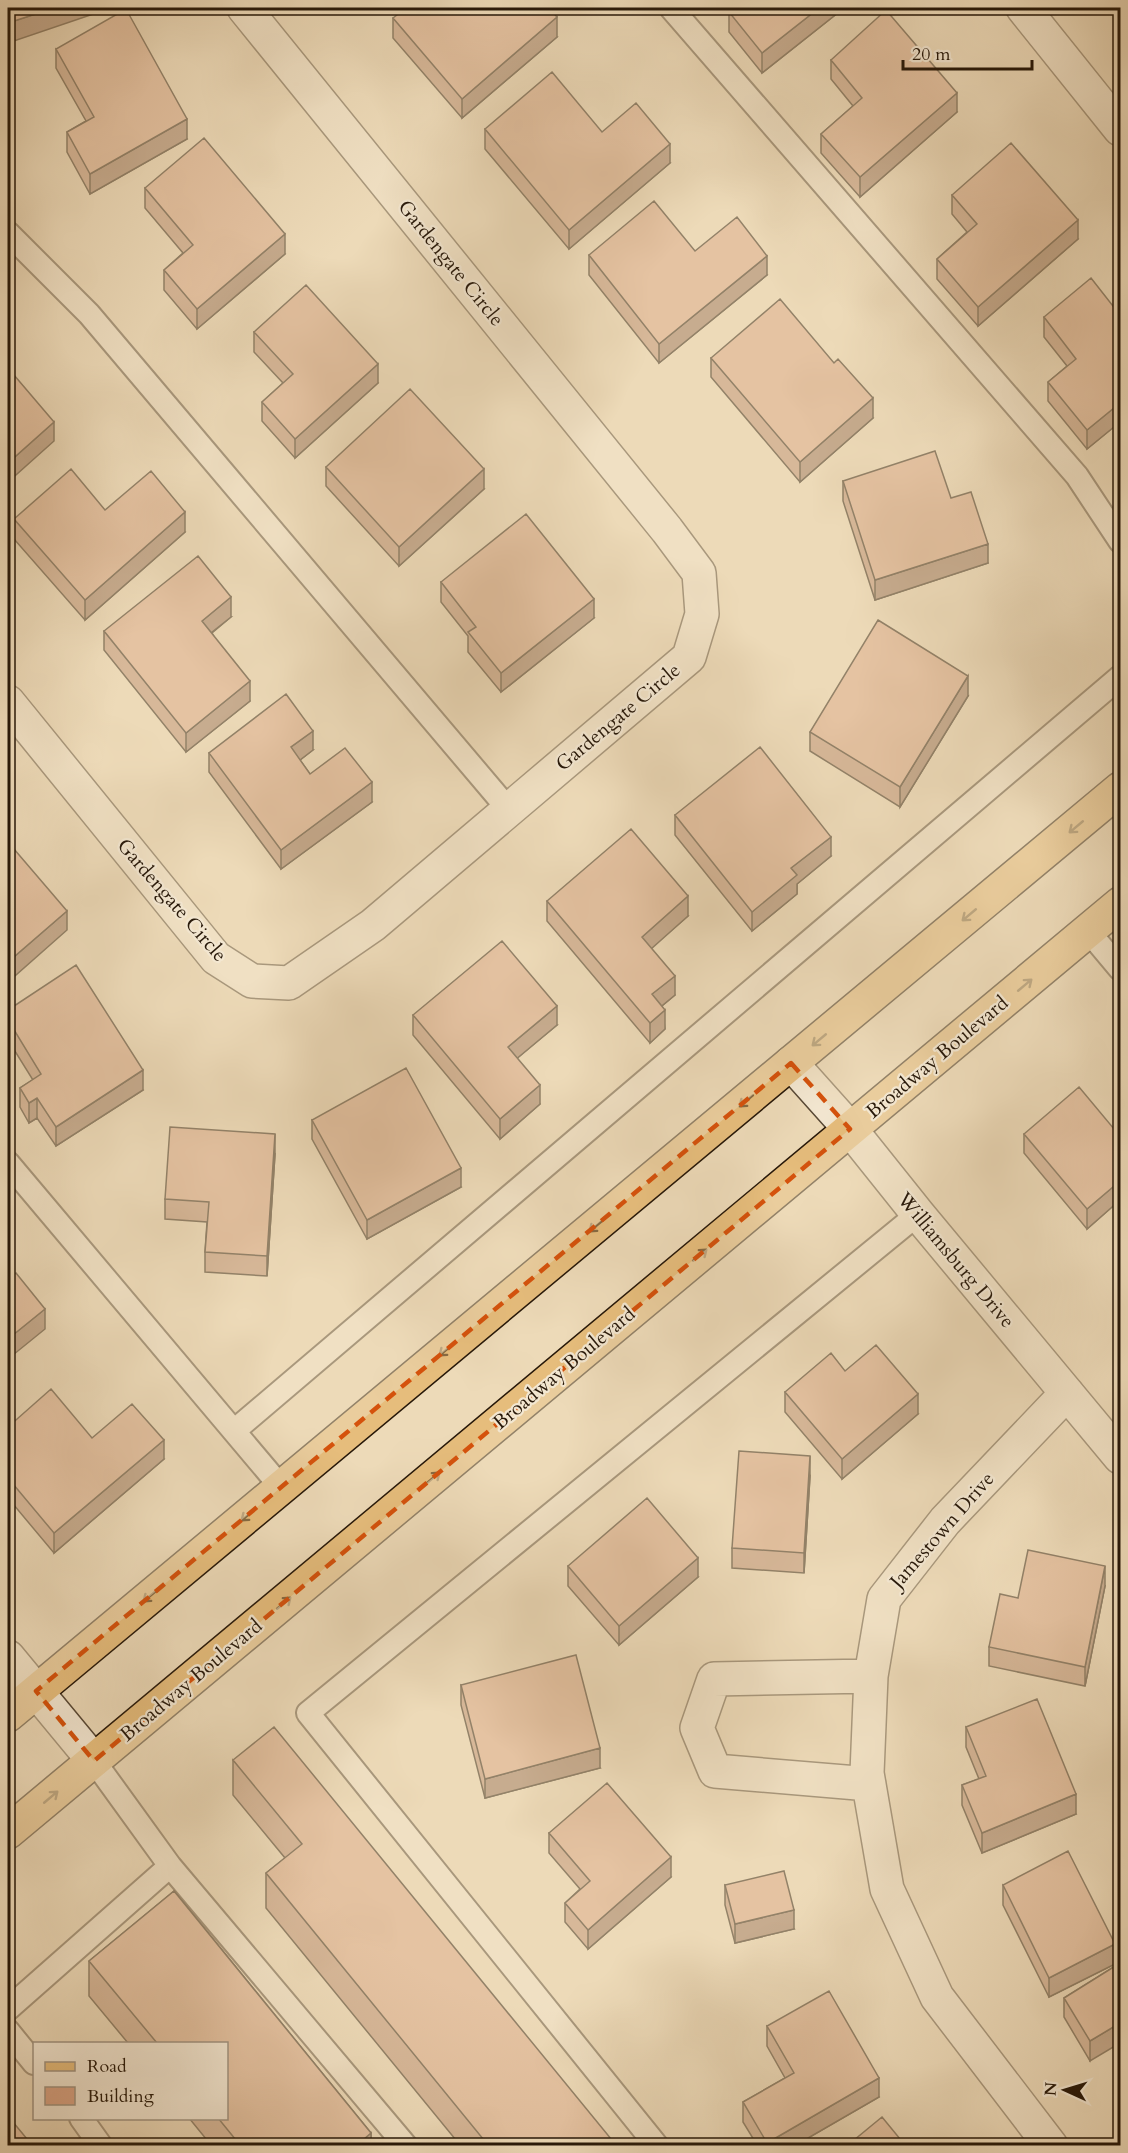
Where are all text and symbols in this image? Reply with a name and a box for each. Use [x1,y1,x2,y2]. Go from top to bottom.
scale bar [903,33,1032,71]
text: 20 m [912,42,951,67]
street label: Gardengate Circle [392,194,510,332]
street label: Gardengate Circle [550,657,686,777]
one-way arrow [1068,820,1084,833]
street label: Gardengate Circle [111,833,233,967]
one-way arrow [961,909,977,922]
one-way arrow [1017,978,1033,991]
street label: Broadway Boulevard [860,989,1014,1125]
one-way arrow [811,1033,827,1046]
one-way arrow [738,1094,754,1107]
street label: Williamsburg Drive [890,1186,1021,1334]
one-way arrow [588,1219,604,1232]
one-way arrow [692,1249,708,1262]
street label: Broadway Boulevard [487,1300,641,1436]
one-way arrow [438,1344,454,1357]
street label: Jamestown Drive [882,1466,1000,1596]
one-way arrow [425,1471,441,1484]
one-way arrow [240,1509,256,1522]
one-way arrow [142,1590,158,1603]
one-way arrow [276,1596,292,1609]
street label: Broadway Boulevard [114,1612,268,1748]
one-way arrow [42,1790,58,1803]
legend [33,2042,228,2120]
text: Road [87,2054,127,2079]
north arrow [1035,2060,1095,2120]
text: N [1040,2081,1062,2097]
text: Building [87,2084,155,2109]

